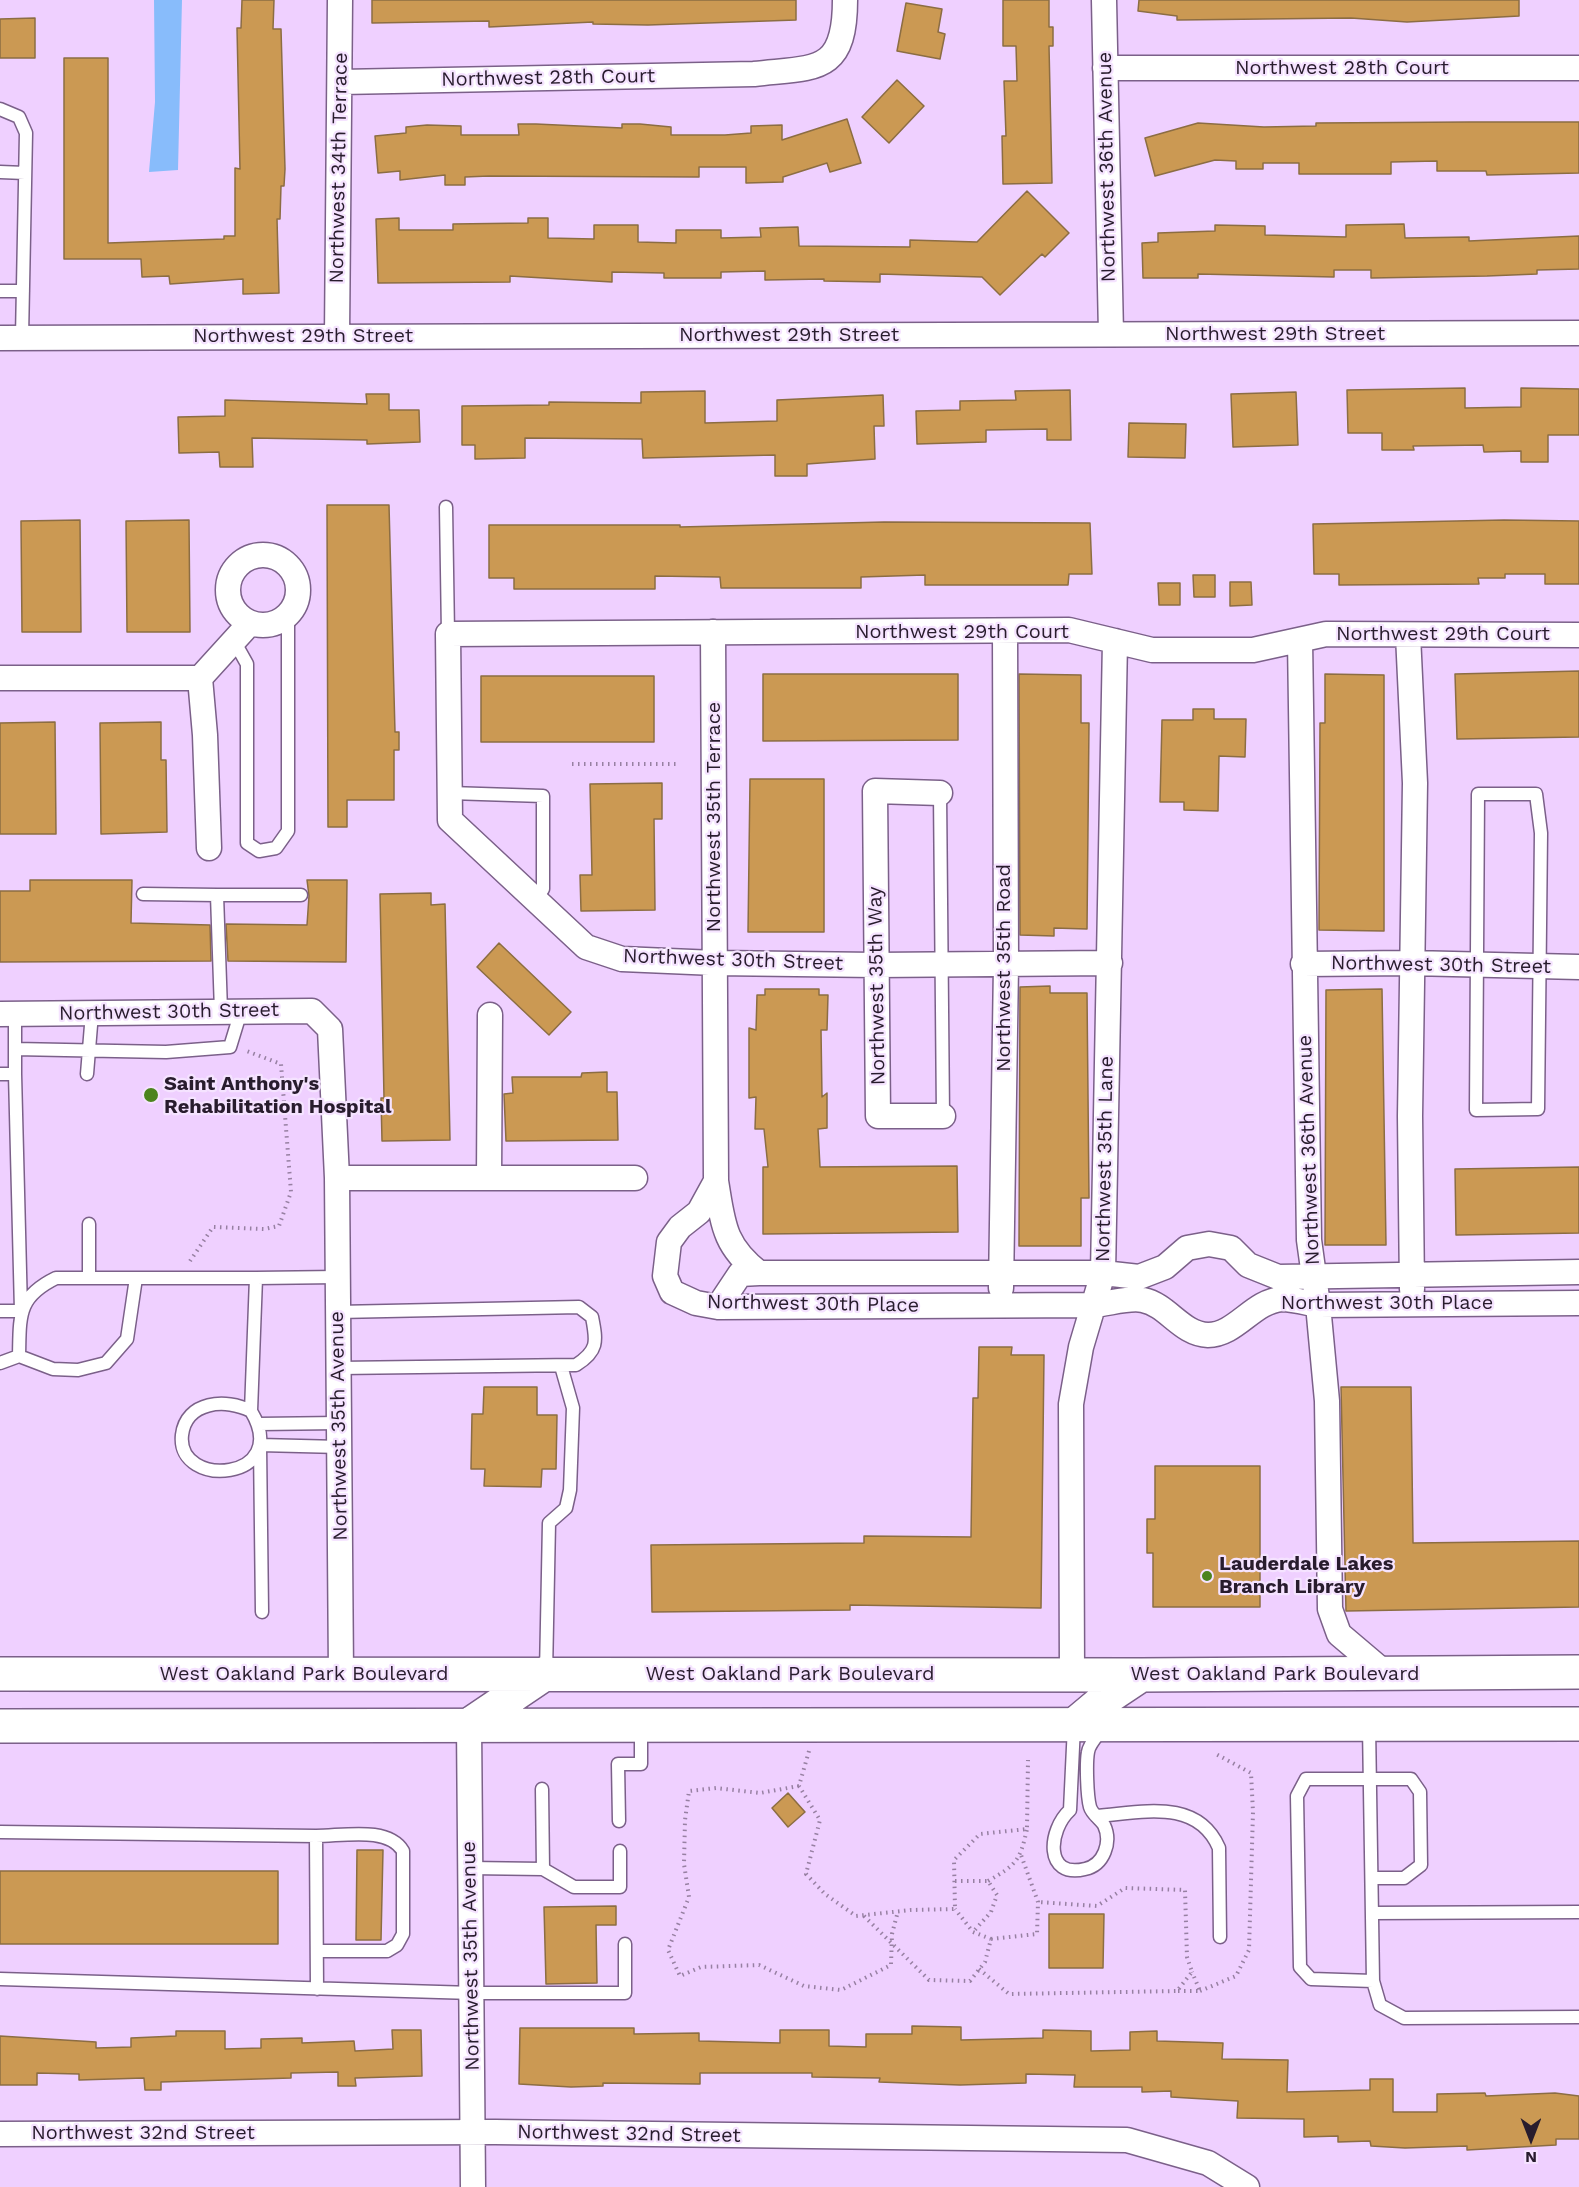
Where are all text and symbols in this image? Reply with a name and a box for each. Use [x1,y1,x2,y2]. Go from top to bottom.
street label: Northwest 34th Terrace [325,52,353,284]
street label: Northwest 36th Avenue [1093,52,1121,282]
street label: Northwest 28th Court [1235,56,1449,80]
street label: Northwest 28th Court [441,64,655,92]
street label: Northwest 29th Street [1165,322,1385,346]
street label: Northwest 29th Street [679,323,899,347]
street label: Northwest 29th Street [193,324,413,348]
street label: Northwest 29th Court [855,620,1069,644]
street label: Northwest 29th Court [1336,622,1550,646]
street label: Northwest 35th Terrace [702,702,726,932]
street label: Northwest 35th Road [992,864,1016,1072]
street label: Northwest 35th Way [863,886,891,1086]
street label: Northwest 30th Street [623,944,843,976]
street label: Northwest 30th Street [1331,951,1551,979]
street label: Northwest 30th Street [59,998,279,1026]
street label: Northwest 36th Avenue [1293,1034,1325,1266]
street label: Northwest 35th Lane [1091,1056,1119,1262]
place label: Saint Anthony's Rehabilitation Hospital [164,1072,391,1119]
marker: Saint Anthony's Rehabilitation Hospital [142,1086,160,1104]
street label: Northwest 30th Place [707,1290,919,1318]
street label: Northwest 30th Place [1281,1291,1493,1315]
street label: Northwest 35th Avenue [325,1311,353,1541]
place label: Lauderdale Lakes Branch Library [1219,1552,1393,1599]
marker: Lauderdale Lakes Branch Library [1200,1569,1214,1583]
street label: West Oakland Park Boulevard [159,1662,449,1686]
street label: West Oakland Park Boulevard [645,1662,935,1686]
street label: West Oakland Park Boulevard [1130,1662,1420,1686]
street label: Northwest 35th Avenue [457,1841,485,2071]
north arrow [1501,2109,1561,2169]
street label: Northwest 32nd Street [517,2120,741,2148]
street label: Northwest 32nd Street [31,2121,255,2145]
text: N [1525,2148,1537,2167]

